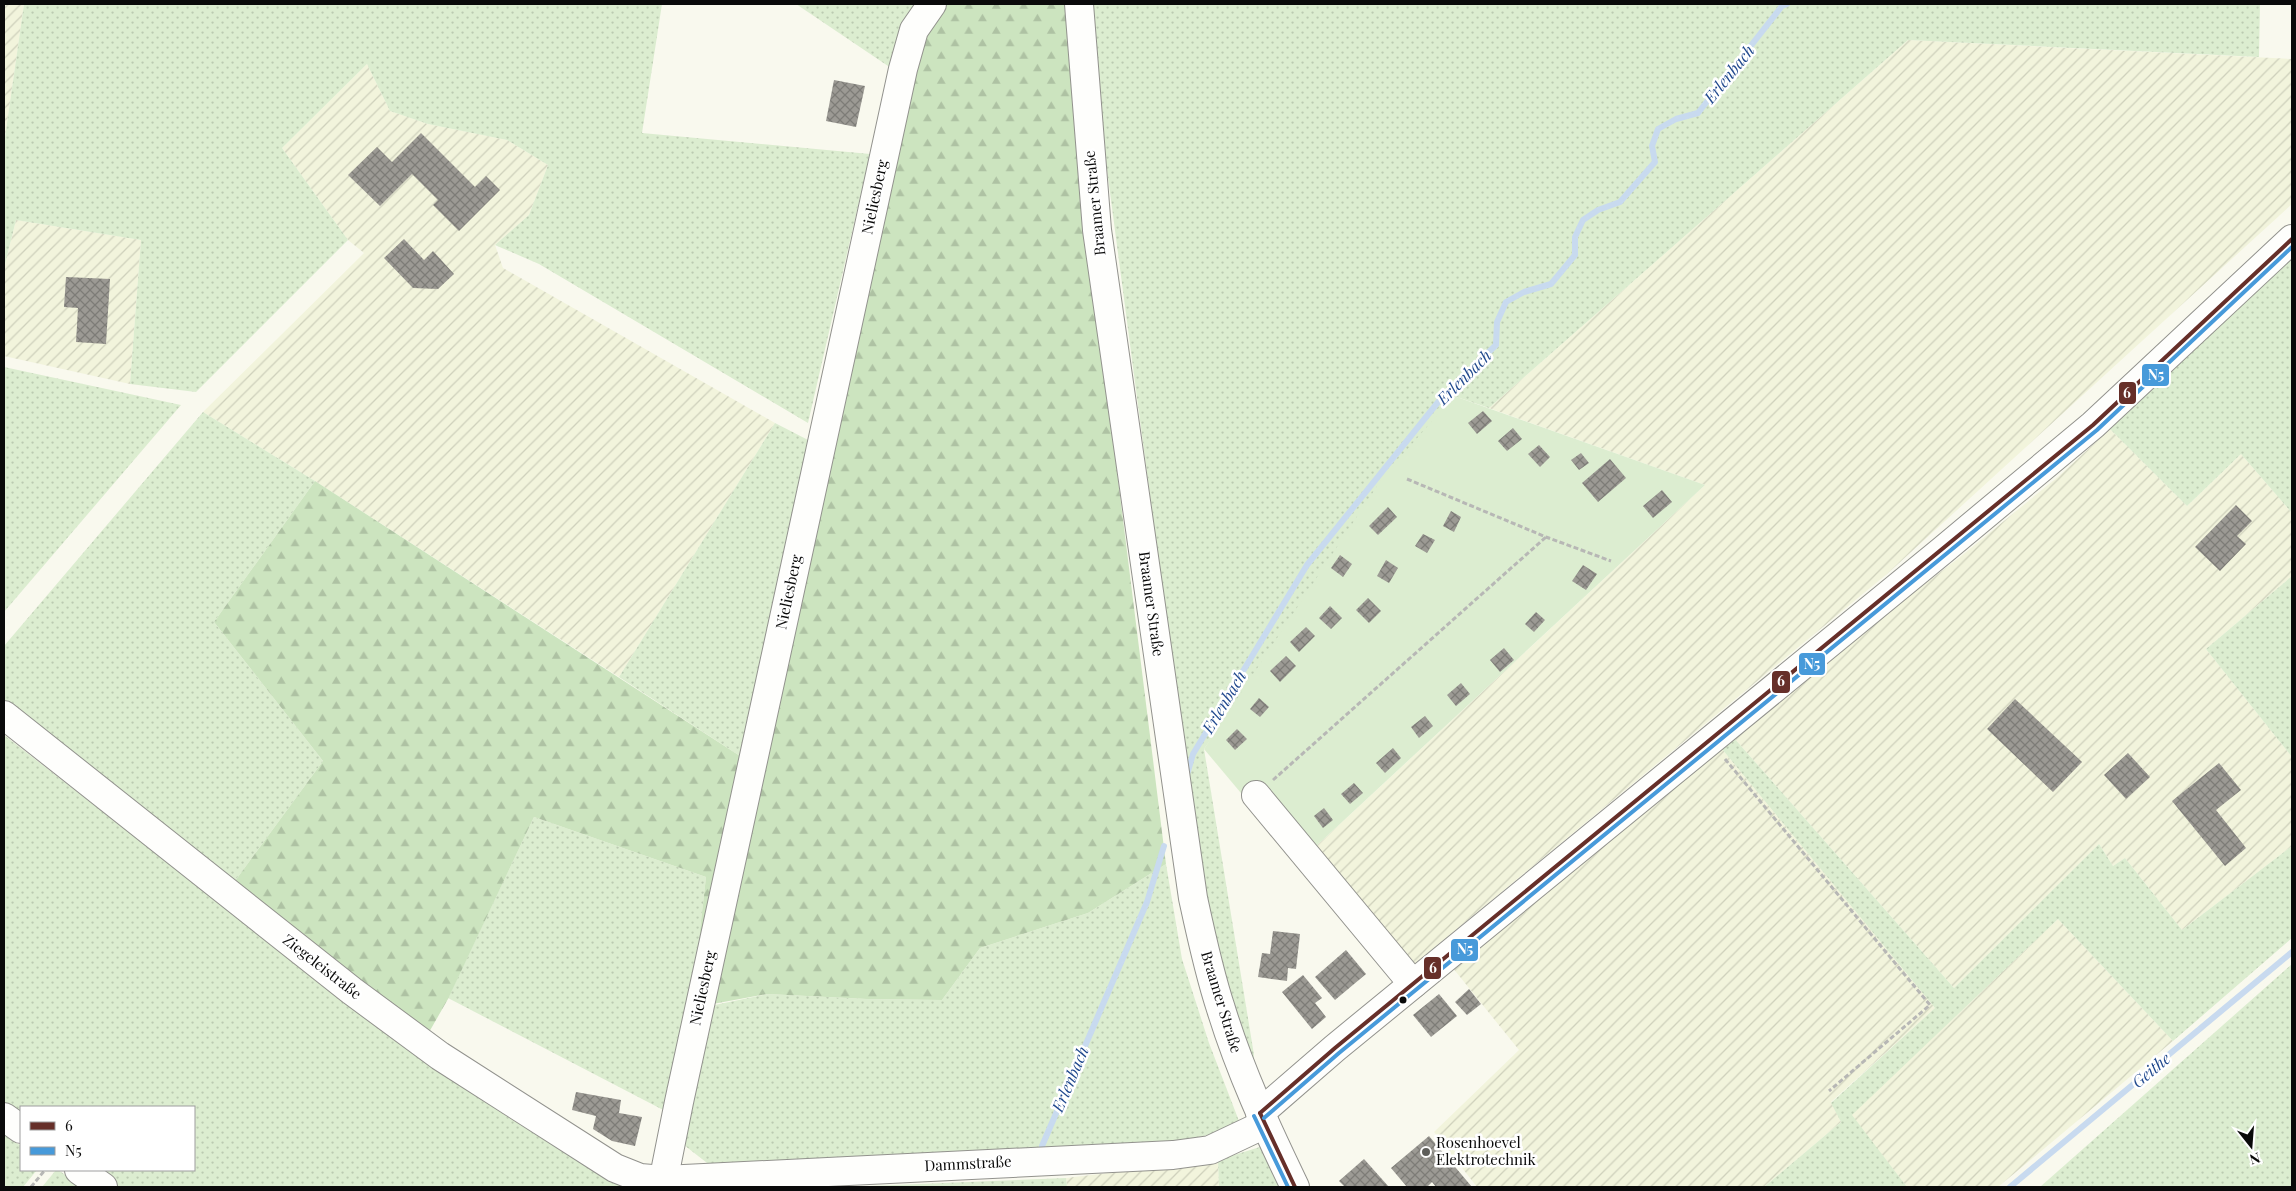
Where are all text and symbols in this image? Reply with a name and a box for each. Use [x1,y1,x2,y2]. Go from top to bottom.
water label: Erlenbach [1698,40,1759,108]
street label: Braamer Straße [1079,149,1109,257]
street label: Nieliesberg [856,157,892,236]
water label: Erlenbach [1431,345,1495,409]
line badge: N5 [2141,363,2170,387]
text: N5 [2148,365,2164,384]
line badge: 6 [2118,381,2137,405]
text: 6 [2123,383,2131,402]
street label: Braamer Straße [1135,550,1169,658]
street label: Nieliesberg [770,552,806,631]
line badge: N5 [1798,652,1826,676]
text: N5 [1804,654,1820,673]
water label: Erlenbach [1196,667,1250,738]
line badge: 6 [1771,670,1791,694]
text: 6 [1777,671,1785,690]
street label: Ziegeleistraße [279,929,366,1003]
line badge: N5 [1450,938,1479,962]
text: N5 [1457,939,1473,958]
street label: Nieliesberg [684,948,720,1027]
street label: Braamer Straße [1197,948,1247,1055]
line badge: 6 [1423,956,1442,980]
text: 6 [1429,958,1437,977]
unlabelled marker [1398,995,1408,1005]
water label: Erlenbach [1046,1043,1093,1116]
water label: Geithe [2127,1047,2174,1092]
legend [20,1106,195,1171]
text: 6 [65,1115,73,1135]
north arrow [2226,1121,2276,1171]
place label: Rosenhoevel Elektrotechnik [1436,1132,1536,1169]
text: N5 [65,1140,82,1160]
marker: Rosenhoevel Elektrotechnik [1420,1146,1432,1158]
text: N [2247,1148,2263,1169]
street label: Dammstraße [924,1151,1012,1175]

